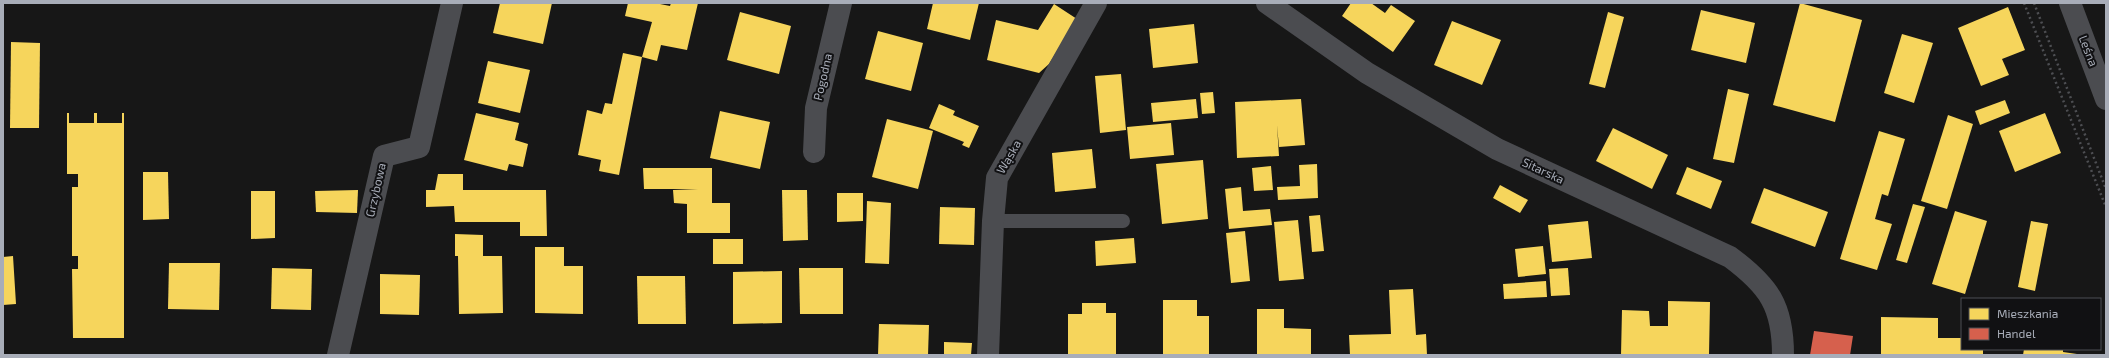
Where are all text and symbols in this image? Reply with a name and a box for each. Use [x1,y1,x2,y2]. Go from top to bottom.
street label: Leśna [2077,33,2101,68]
street label: Pogodna [810,52,834,102]
street label: Wąska [993,137,1023,176]
street label: Sitarska [1520,154,1567,186]
street label: Grzybowa [362,161,388,218]
legend [1961,298,2101,350]
text: Mieszkania [1997,306,2058,320]
text: Handel [1997,326,2036,340]

